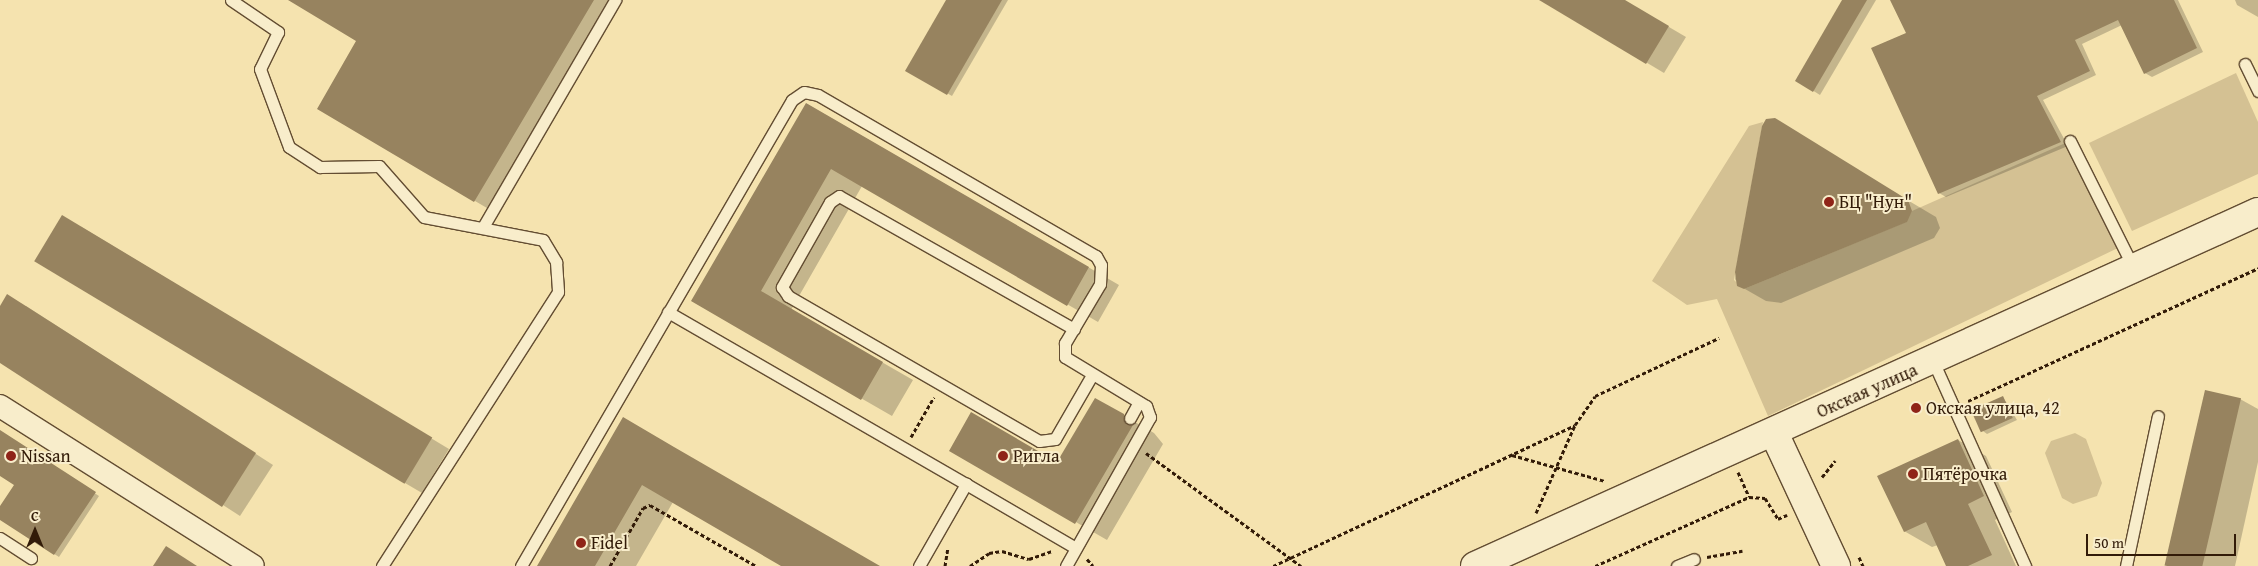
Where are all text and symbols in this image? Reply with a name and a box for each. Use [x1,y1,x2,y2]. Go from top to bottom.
place label: БЦ "Нун" [1839,191,1912,213]
marker: БЦ "Нун" [1823,196,1835,208]
street label: Окская улица [1813,359,1921,423]
place label: Окская улица, 42 [1926,397,2060,419]
marker: Окская улица, 42 [1910,402,1922,414]
place label: Nissan [21,445,71,467]
place label: Ригла [1013,445,1059,467]
marker: Nissan [5,450,17,462]
marker: Ригла [997,450,1009,462]
place label: Пятёрочка [1923,463,2007,485]
marker: Пятёрочка [1907,468,1919,480]
north arrow [10,506,60,556]
text: С [31,506,39,526]
scale bar [2088,524,2238,556]
place label: Fidel [591,532,628,554]
text: 50 m [2094,532,2124,553]
marker: Fidel [575,537,587,549]

